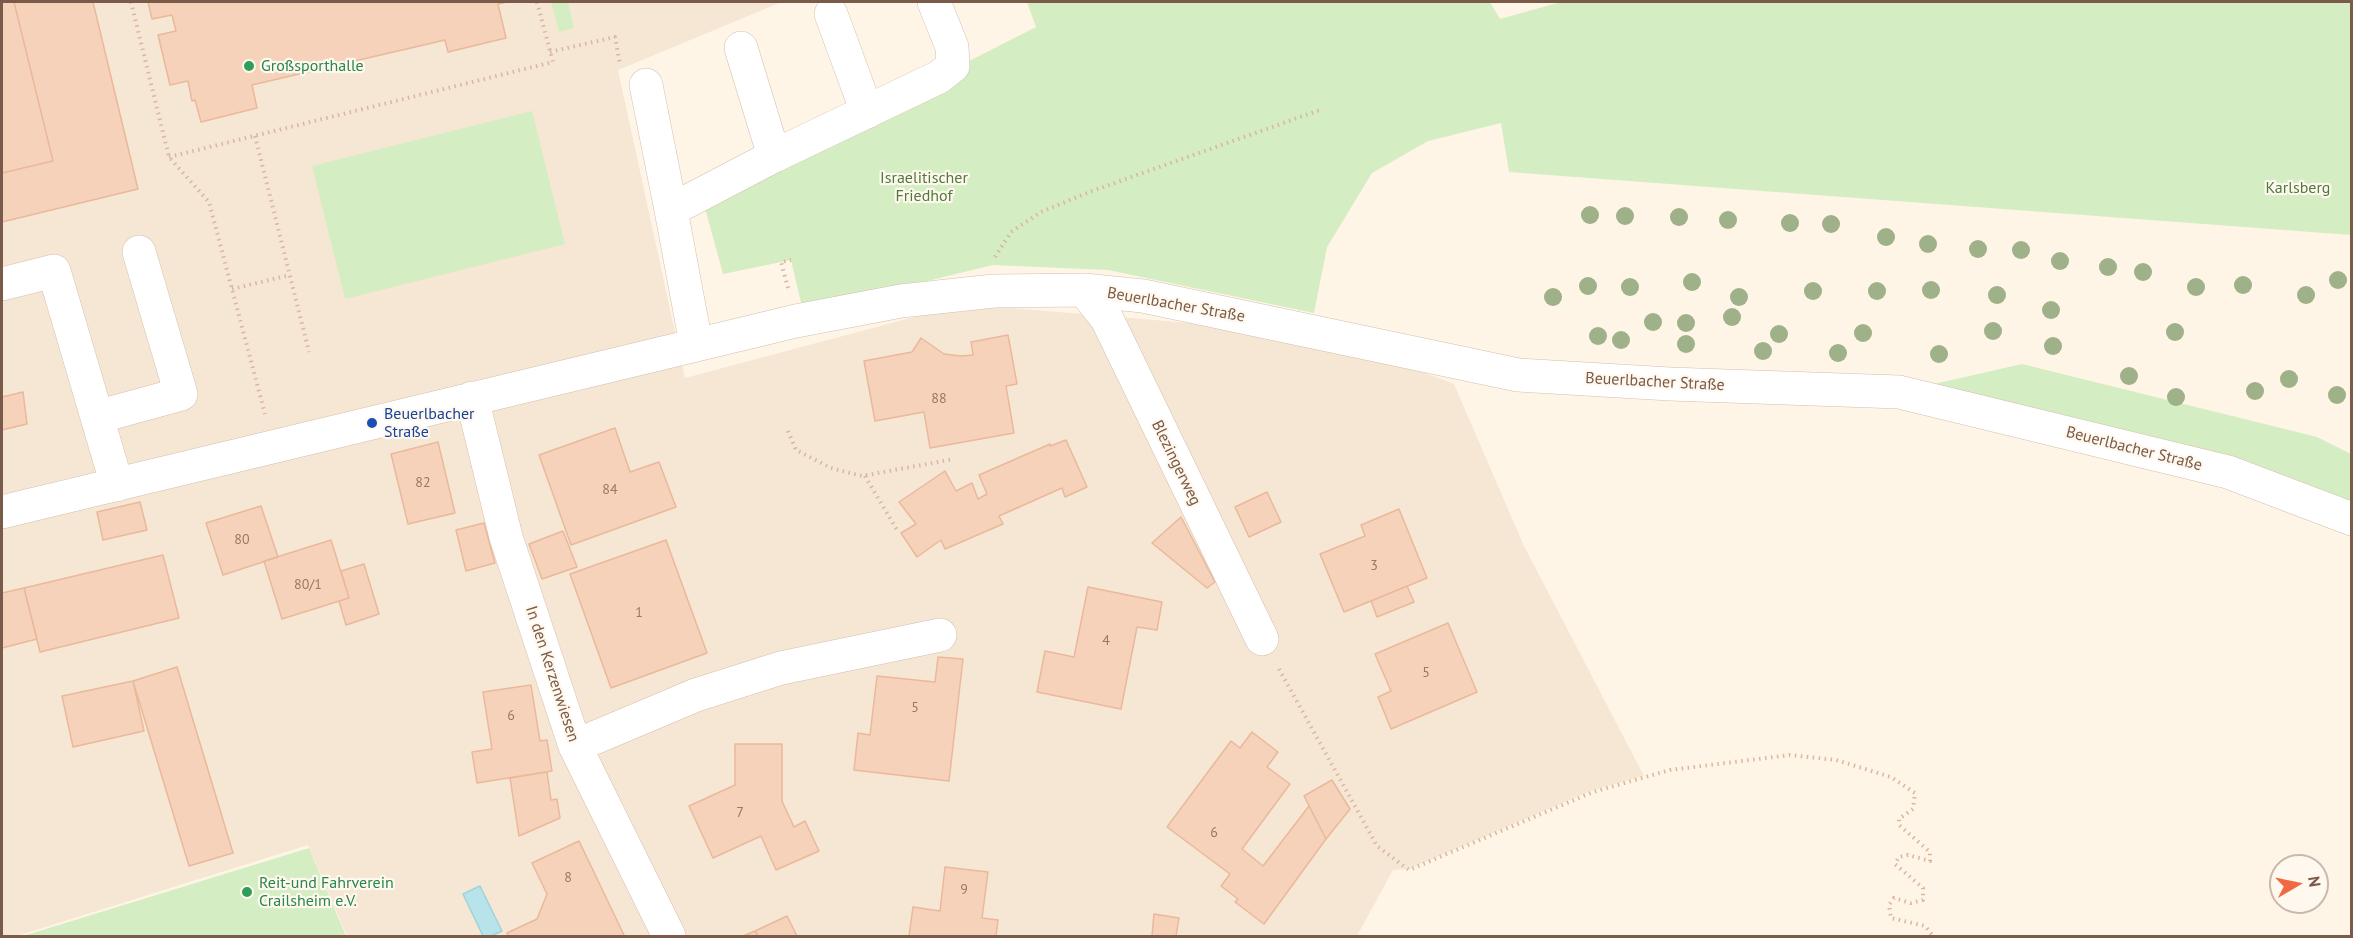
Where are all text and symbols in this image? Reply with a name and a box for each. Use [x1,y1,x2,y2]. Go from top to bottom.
place label: Großsporthalle [261,56,364,76]
marker: Großsporthalle [242,59,256,73]
park label: Israelitischer Friedhof [880,168,968,206]
park label: Karlsberg [2266,178,2330,198]
street label: Beuerlbacher Straße [1106,283,1246,327]
street label: Beuerlbacher Straße [1585,369,1725,395]
house number: 88 [931,391,947,407]
place label: Beuerlbacher Straße [384,404,474,442]
marker: Beuerlbacher Straße [365,416,379,430]
street label: Blezingerweg [1147,417,1205,509]
street label: Beuerlbacher Straße [2064,423,2204,475]
house number: 82 [415,475,431,491]
house number: 84 [602,482,618,498]
house number: 80 [234,532,250,548]
house number: 3 [1370,558,1378,574]
house number: 80/1 [294,577,322,593]
street label: In den Kerzenwiesen [521,604,583,744]
house number: 1 [635,605,643,621]
house number: 4 [1102,633,1110,649]
house number: 5 [1422,665,1430,681]
house number: 5 [911,700,919,716]
house number: 6 [507,708,515,724]
house number: 7 [736,805,744,821]
house number: 6 [1210,825,1218,841]
north arrow [2269,854,2329,914]
house number: 8 [564,870,572,886]
place label: Reit-und Fahrverein Crailsheim e.V. [259,873,394,911]
text: N [2304,875,2326,888]
house number: 9 [960,882,968,898]
marker: Reit-und Fahrverein Crailsheim e.V. [240,885,254,899]

